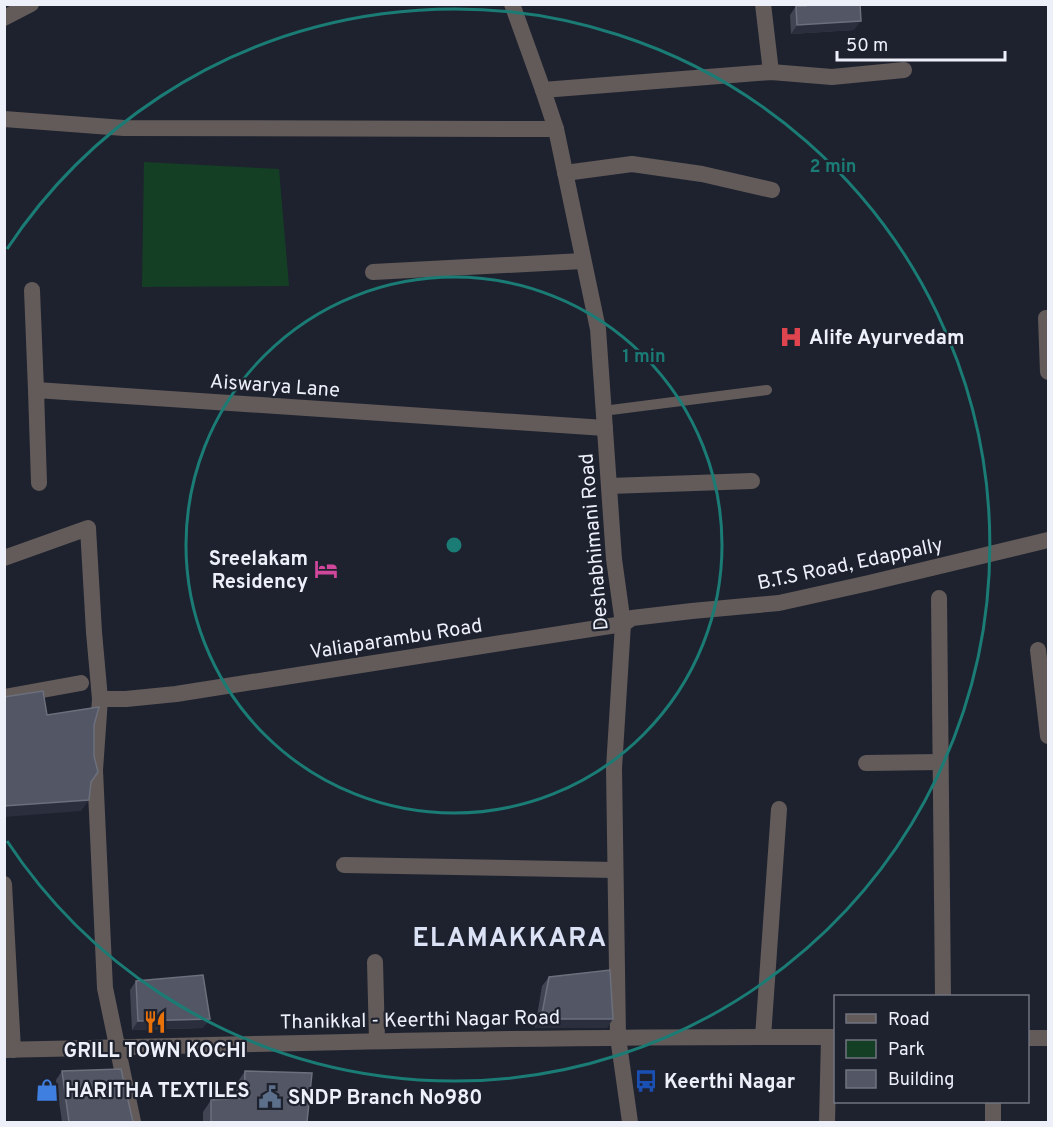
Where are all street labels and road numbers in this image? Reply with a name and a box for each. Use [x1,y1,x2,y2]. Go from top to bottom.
street label: Aiswarya Lane [209,369,341,405]
street label: Deshabhimani Road [574,452,616,632]
street label: B.T.S Road, Edappally [755,533,946,597]
street label: Valiaparambu Road [308,614,484,666]
street label: Thanikkal - Keerthi Nagar Road [280,1006,560,1036]

